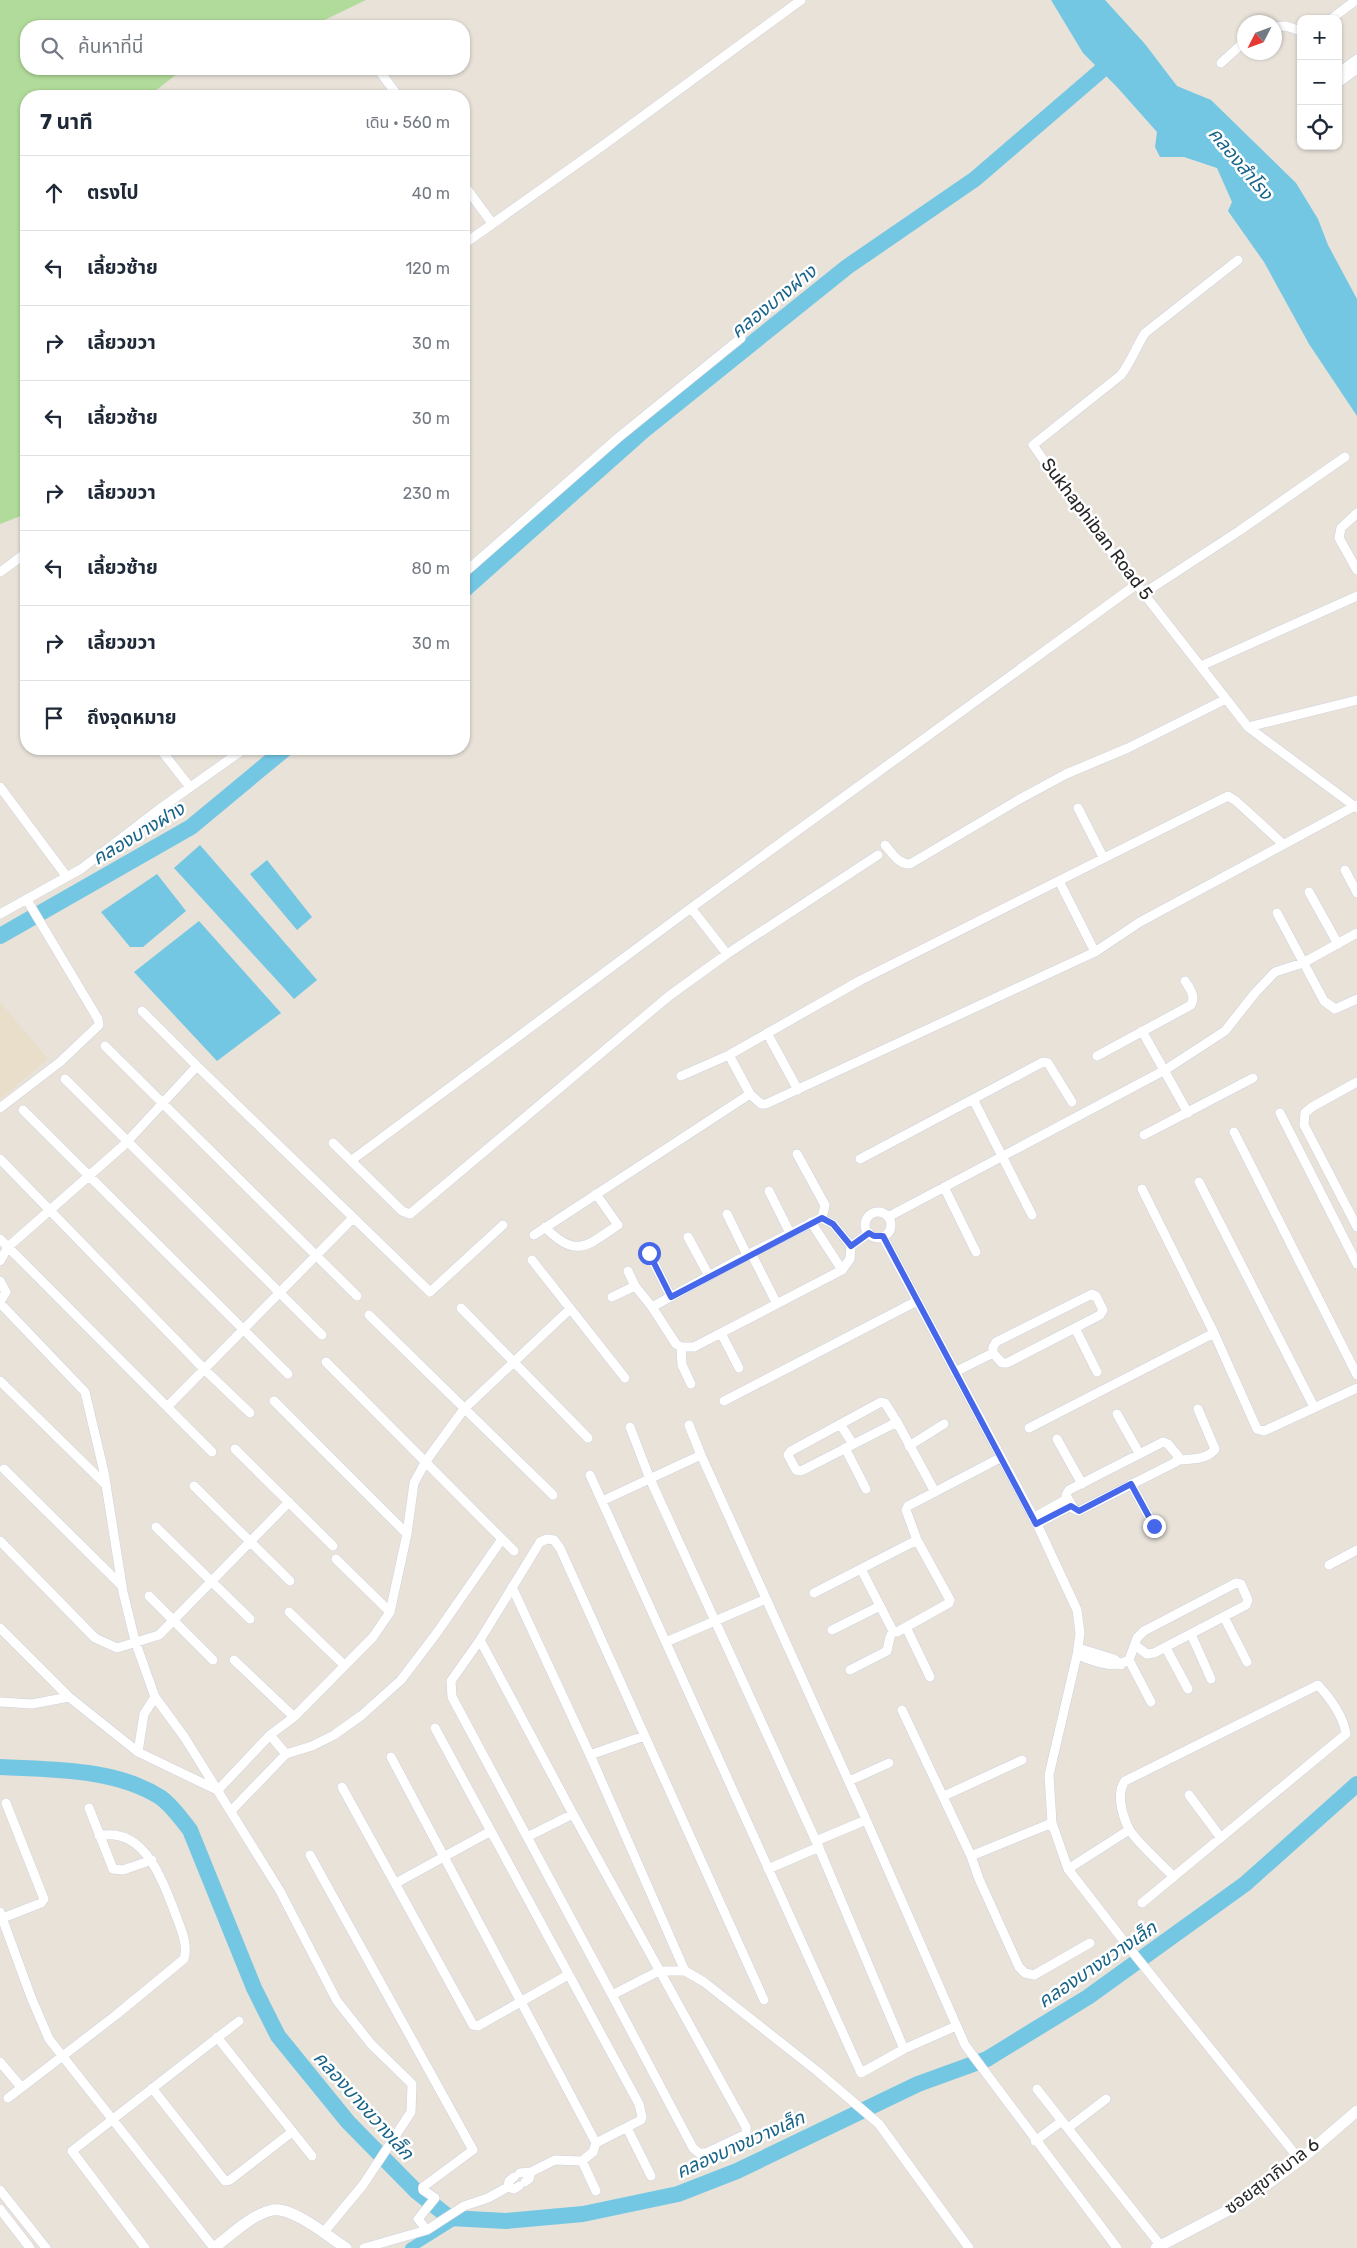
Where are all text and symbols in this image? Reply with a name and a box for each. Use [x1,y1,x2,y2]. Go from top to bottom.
north arrow [1237,15,1282,60]
map controls [1297,15,1342,150]
button: + [1297,15,1342,60]
search box [20,20,470,75]
icon: search [38,34,66,62]
text: ค้นหาที่นี่ [78,35,143,58]
button: − [1297,60,1342,105]
button: locate [1297,105,1342,150]
text: 7 นาที [40,109,93,134]
text: เดิน · 560 m [365,113,450,132]
water label: คลองสำโรง [1204,122,1278,205]
icon: ahead [40,179,68,207]
text: ตรงไป [87,181,139,204]
text: 40 m [412,184,450,203]
icon: left [40,254,68,282]
text: เลี้ยวซ้าย [87,256,158,279]
text: 120 m [405,259,450,278]
water label: คลองบางฝาง [726,259,821,343]
icon: right [40,329,68,357]
text: เลี้ยวขวา [87,331,156,354]
text: 30 m [412,334,450,353]
icon: left [40,404,68,432]
text: เลี้ยวซ้าย [87,406,158,429]
text: 30 m [412,409,450,428]
street label: Sukhaphiban Road 5 [1036,454,1158,604]
icon: right [40,479,68,507]
text: เลี้ยวขวา [87,481,156,504]
text: 230 m [403,484,450,503]
icon: left [40,554,68,582]
text: เลี้ยวซ้าย [87,556,158,579]
text: 80 m [412,559,450,578]
icon: right [40,629,68,657]
text: เลี้ยวขวา [87,631,156,654]
text: 30 m [412,634,450,653]
icon: arrive [40,704,68,732]
text: ถึงจุดหมาย [87,706,177,729]
water label: คลองบางฝาง [88,797,189,870]
route start [638,1242,661,1265]
route end [1143,1515,1166,1538]
water label: คลองบางขวางเล็ก [1034,1916,1162,2013]
water label: คลองบางขวางเล็ก [309,2046,419,2165]
water label: คลองบางขวางเล็ก [672,2106,809,2183]
street label: ซอยสุขาภิบาล 6 [1220,2133,1324,2219]

